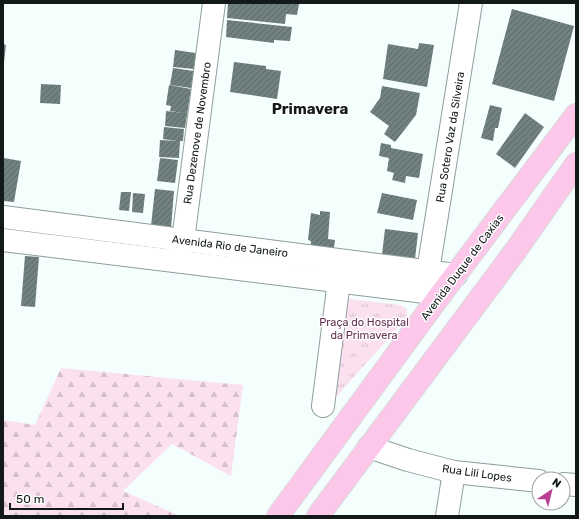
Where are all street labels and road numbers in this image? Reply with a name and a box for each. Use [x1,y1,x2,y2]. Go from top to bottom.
street label: Rua Dezenove de Novembro [181,61,214,205]
street label: Rua Sotero Vaz da Silveira [434,71,467,203]
street label: Avenida Duque de Caxias [418,212,507,323]
street label: Avenida Rio de Janeiro [171,233,289,260]
street label: Rua Lili Lopes [441,462,513,485]

